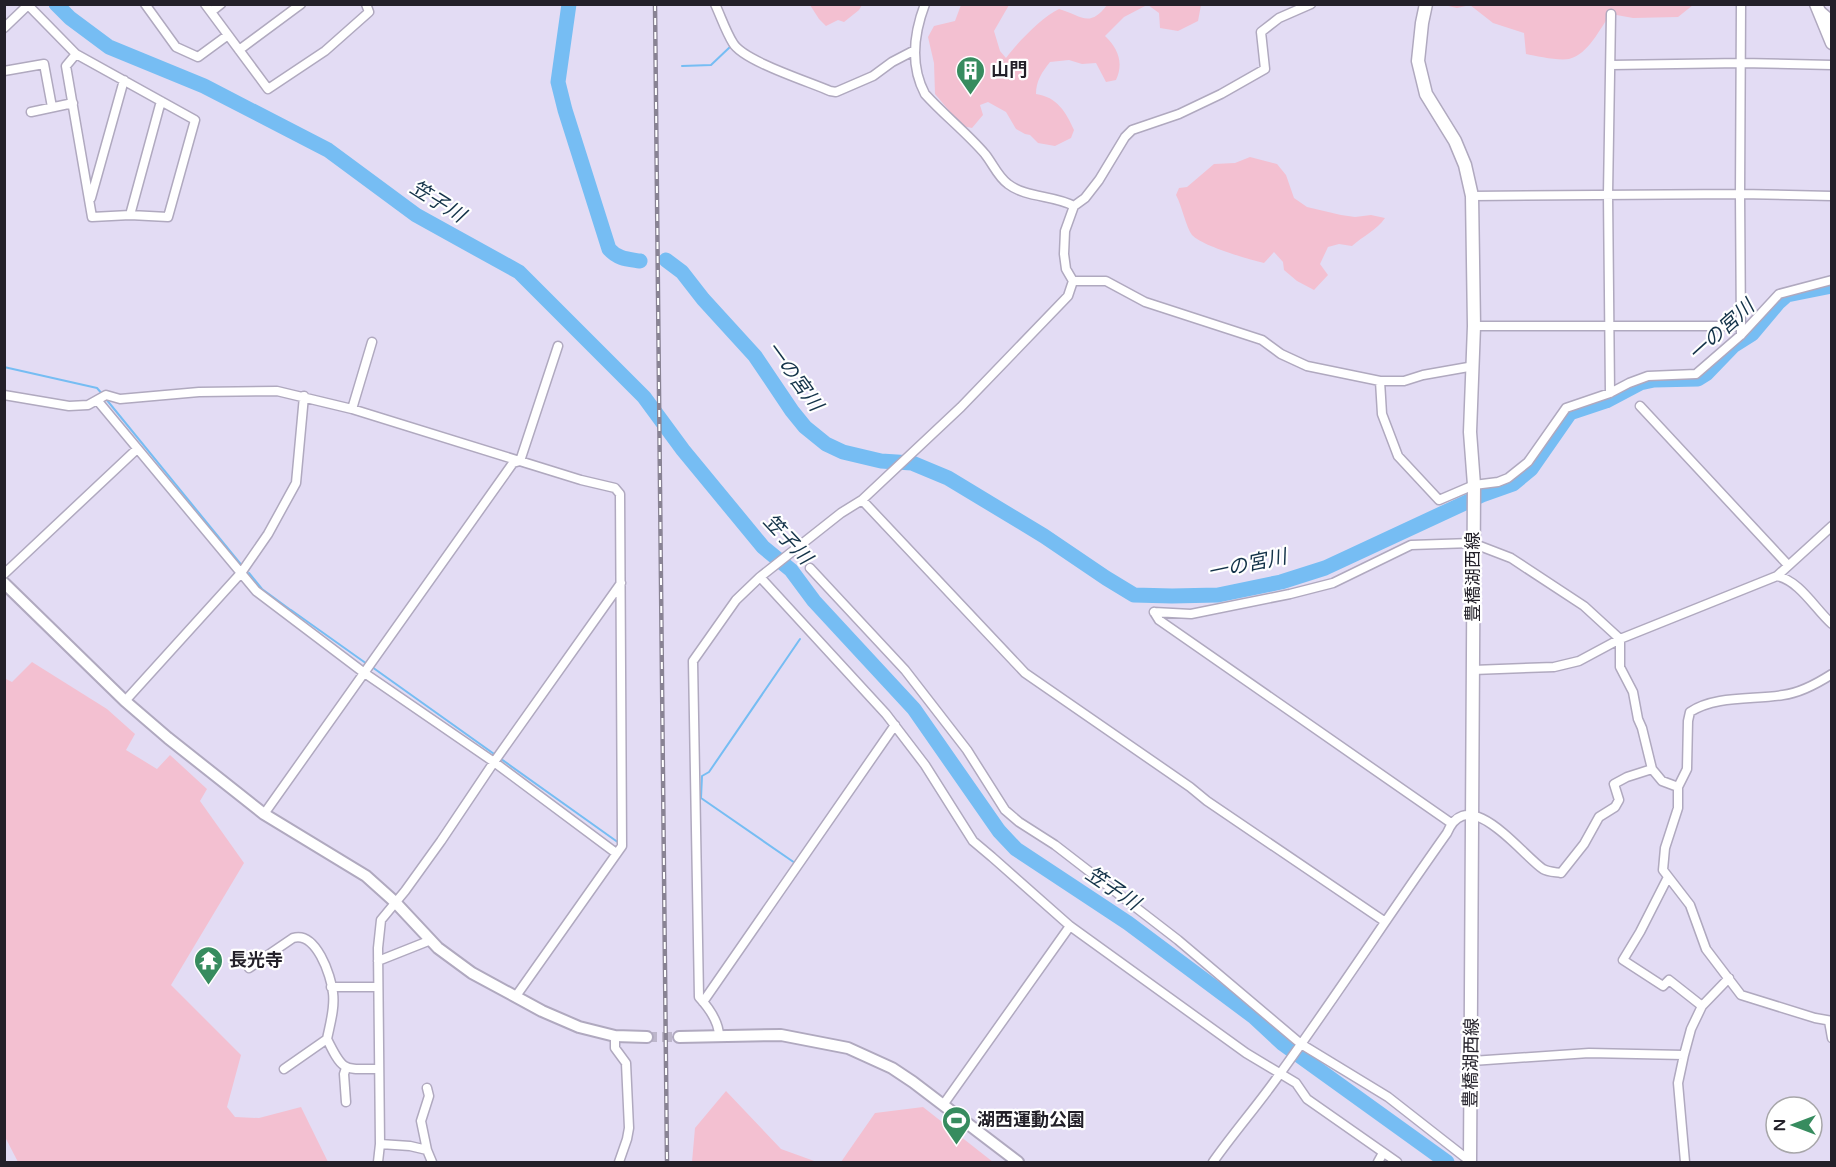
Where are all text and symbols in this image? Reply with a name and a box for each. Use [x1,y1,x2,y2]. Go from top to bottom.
building icon: 山門 [954,54,986,96]
place label: 山門 [991,59,1027,81]
water label: 笠子川 [406,176,471,229]
water label: 一の宮川 [1684,294,1761,366]
water label: 一の宮川 [761,337,829,418]
water label: 笠子川 [758,510,818,571]
street label: 豊橋湖西線 [1462,532,1484,622]
water label: 一の宮川 [1206,545,1291,585]
water label: 笠子川 [1081,862,1146,917]
temple icon: 長光寺 [192,944,224,986]
place label: 長光寺 [229,949,283,971]
street label: 豊橋湖西線 [1459,1018,1483,1108]
north arrow [1764,1095,1824,1155]
sports icon: 湖西運動公園 [940,1104,972,1146]
place label: 湖西運動公園 [977,1109,1085,1131]
text: N [1770,1119,1790,1131]

